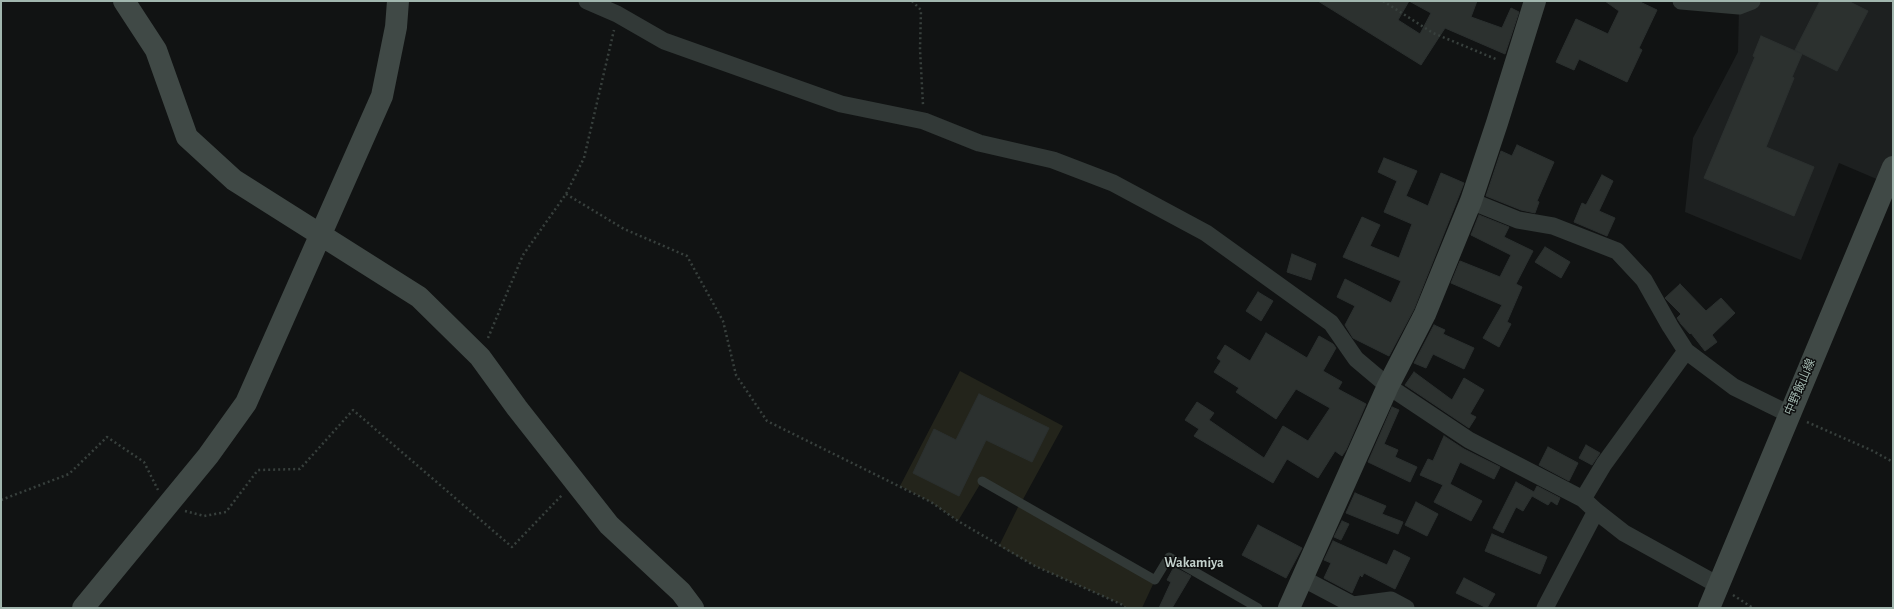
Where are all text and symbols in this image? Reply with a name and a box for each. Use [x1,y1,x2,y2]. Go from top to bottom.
street label: 中野飯山線 [1782,357,1818,417]
district label: Wakamiya [1164,555,1224,571]

